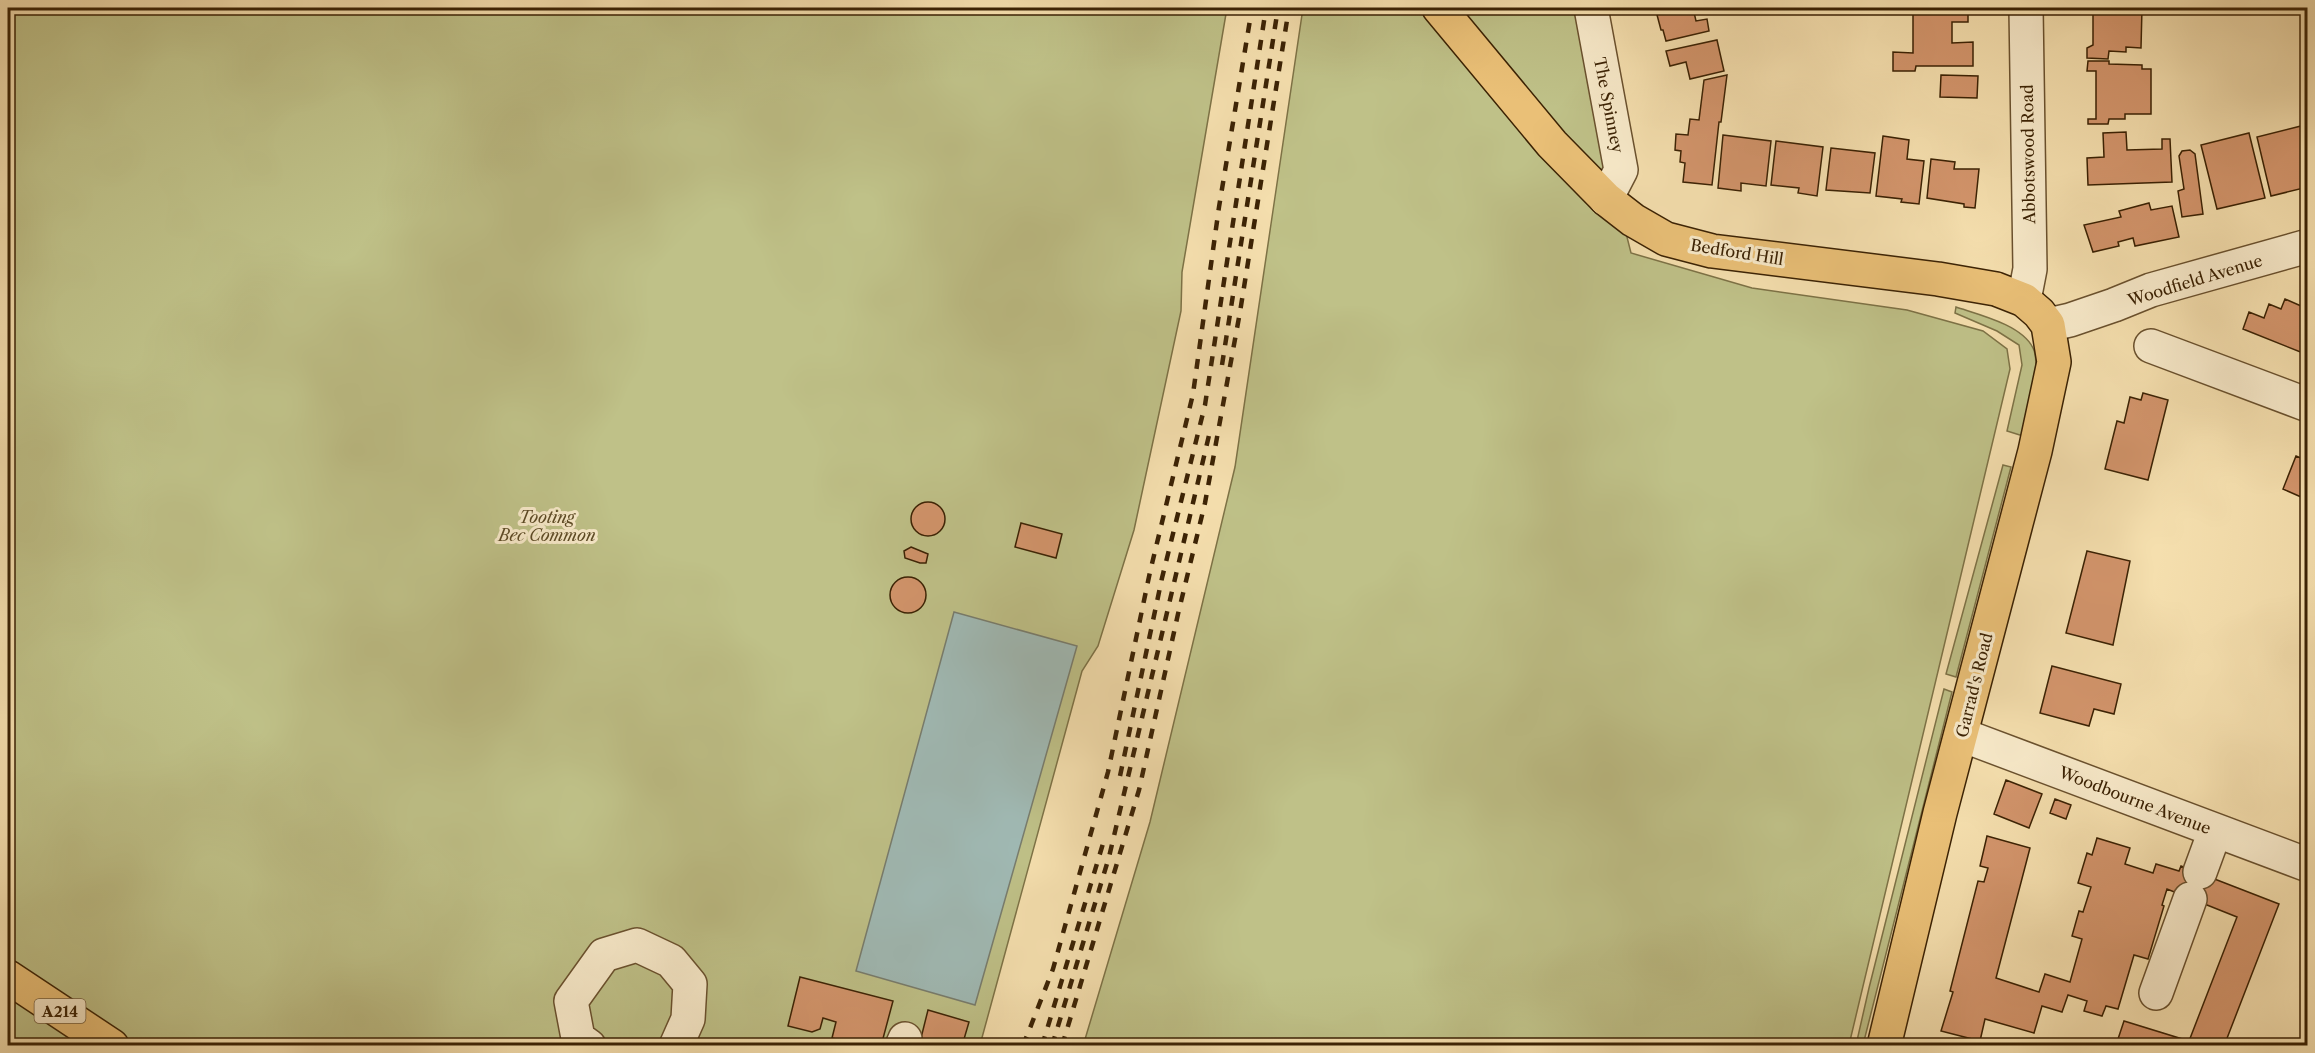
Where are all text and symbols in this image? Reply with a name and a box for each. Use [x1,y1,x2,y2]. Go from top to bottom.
street label: The Spinney [1590,55,1628,156]
street label: Abbotswood Road [2017,84,2039,225]
street label: Bedford Hill [1689,235,1785,269]
street label: Woodfield Avenue [2124,250,2265,310]
park label: Tooting Bec Common [496,507,596,545]
street label: Garrad's Road [1951,630,1997,739]
street label: Woodbourne Avenue [2055,761,2214,838]
road number: A214 [34,999,86,1023]

